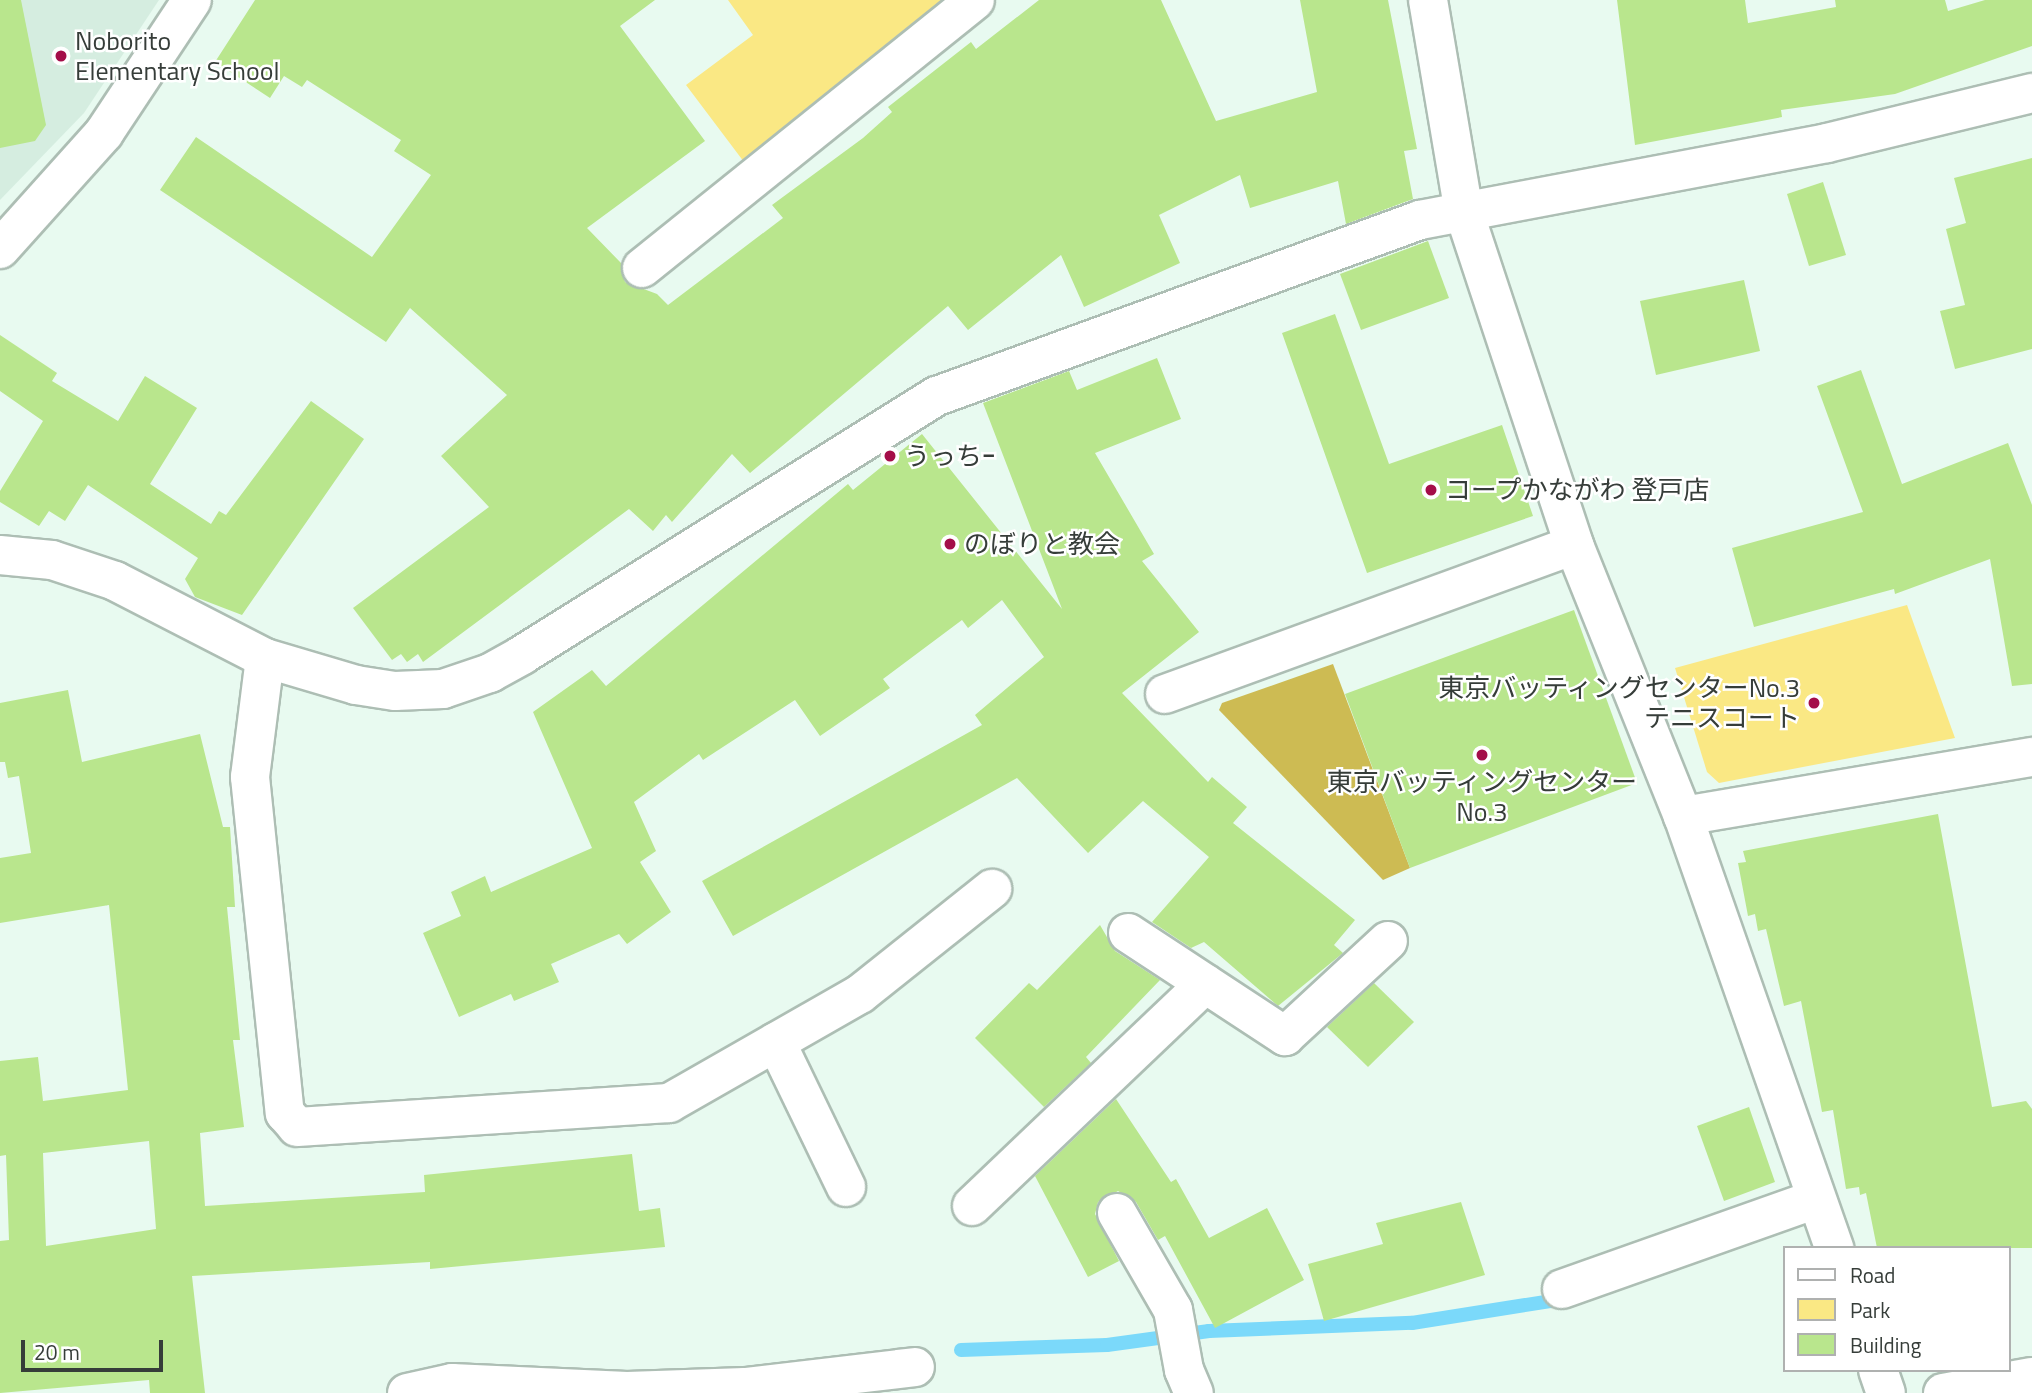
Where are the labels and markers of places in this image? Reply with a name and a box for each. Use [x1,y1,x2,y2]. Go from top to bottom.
place label: Noborito Elementary School [75,25,280,86]
marker: Noborito Elementary School [53,48,69,64]
place label: うっちｰ [904,440,995,472]
marker: うっちｰ [882,448,898,464]
place label: コープかながわ 登戸店 [1445,474,1711,506]
marker: コープかながわ 登戸店 [1423,482,1439,498]
place label: のぼりと教会 [964,528,1120,560]
marker: のぼりと教会 [942,536,958,552]
place label: 東京バッティングセンターNo.3 テニスコート [1437,672,1800,734]
marker: 東京バッティングセンターNo.3 テニスコート [1806,695,1822,711]
marker: 東京バッティングセンター No.3 [1474,747,1490,763]
place label: 東京バッティングセンター No.3 [1326,766,1638,828]

